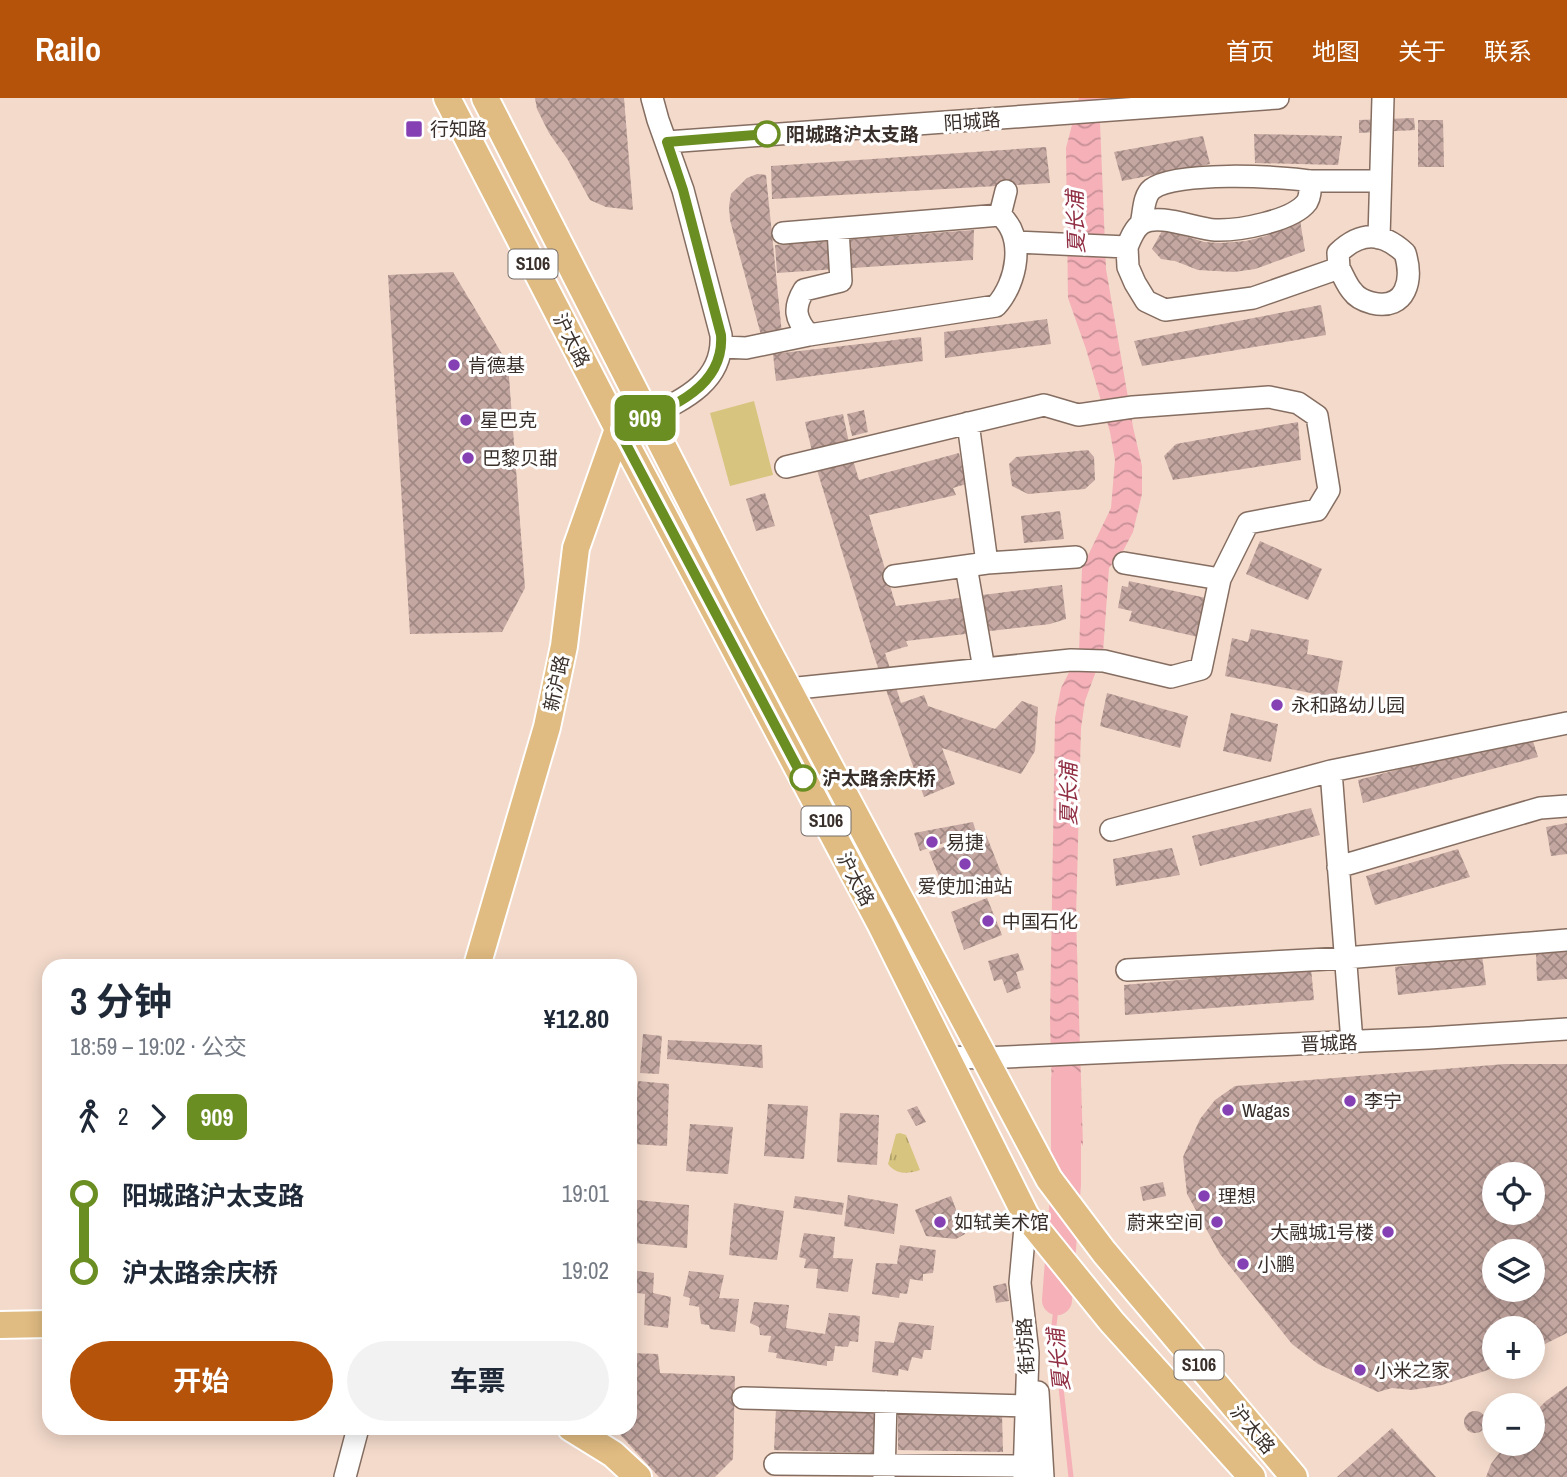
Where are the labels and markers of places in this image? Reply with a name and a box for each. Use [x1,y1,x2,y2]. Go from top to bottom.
place label: 行知路 [430,116,487,142]
marker: 行知路 [404,119,424,139]
marker: 阳城路沪太支路 [754,121,780,147]
place label: 阳城路沪太支路 [786,121,919,147]
place label: 肯德基 [468,352,525,378]
marker: 肯德基 [446,357,462,373]
place label: 星巴克 [480,407,537,433]
marker: 星巴克 [458,412,474,428]
place label: 巴黎贝甜 [482,445,558,471]
marker: 巴黎贝甜 [460,450,476,466]
place label: 永和路幼儿园 [1291,692,1405,718]
marker: 永和路幼儿园 [1269,697,1285,713]
marker: 沪太路余庆桥 [790,765,816,791]
place label: 沪太路余庆桥 [822,765,936,791]
place label: 易捷 [946,829,984,855]
marker: 易捷 [924,834,940,850]
marker: 爱使加油站 [957,856,973,872]
place label: 爱使加油站 [917,873,1013,899]
place label: 中国石化 [1002,908,1078,934]
marker: 中国石化 [980,913,996,929]
place label: 李宁 [1364,1088,1402,1114]
marker: 李宁 [1342,1093,1358,1109]
place label: Wagas [1242,1097,1290,1123]
marker: Wagas [1220,1102,1236,1118]
place label: 理想 [1218,1183,1256,1209]
marker: 理想 [1196,1188,1212,1204]
place label: 如轼美术馆 [954,1209,1049,1235]
place label: 蔚来空间 [1127,1209,1203,1235]
marker: 如轼美术馆 [932,1214,948,1230]
marker: 蔚来空间 [1209,1214,1225,1230]
place label: 大融城1号楼 [1270,1219,1374,1245]
marker: 大融城1号楼 [1380,1224,1396,1240]
place label: 小鹏 [1257,1251,1295,1277]
marker: 小鹏 [1235,1256,1251,1272]
place label: 小米之家 [1374,1357,1450,1383]
marker: 小米之家 [1352,1362,1368,1378]

